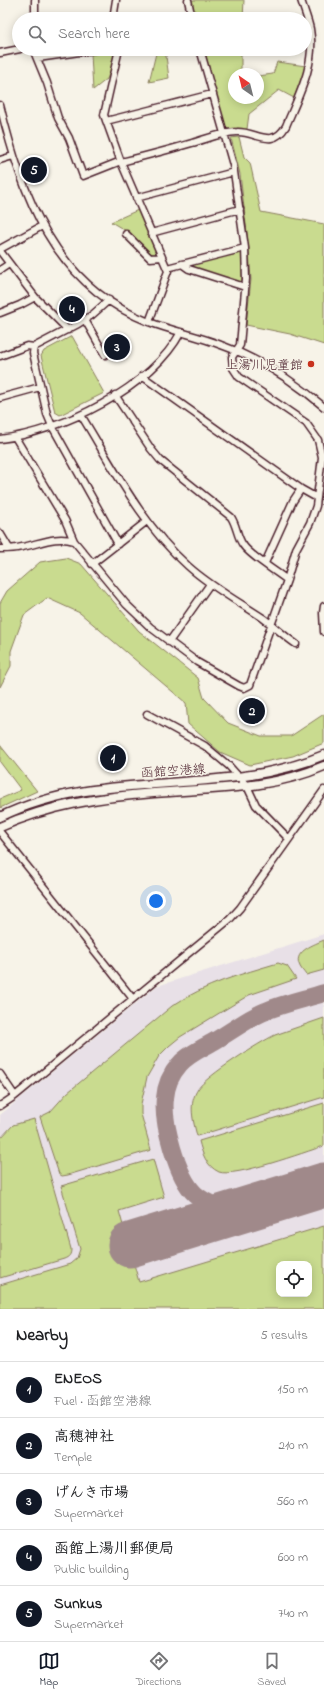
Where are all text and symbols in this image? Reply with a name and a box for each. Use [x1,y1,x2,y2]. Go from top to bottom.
search box [12,12,312,56]
icon: search [26,23,48,45]
text: Search here [58,23,130,45]
north arrow [228,68,264,104]
pin: 5 [21,155,47,185]
pin: 4 [59,294,85,324]
pin: 3 [104,332,130,362]
place label: 上湯川児童館 [225,356,303,375]
marker: 上湯川児童館 [306,359,316,369]
pin: 2 [239,696,265,726]
pin: 1 [100,743,126,773]
street label: 函館空港線 [140,760,207,783]
your location [146,891,166,911]
map controls [276,1261,312,1297]
button: locate [276,1261,312,1297]
text: Nearby [16,1323,68,1348]
text: 5 results [260,1326,308,1345]
text: ENEOS [54,1368,102,1390]
text: 1 [27,1380,31,1399]
text: 150 m [277,1380,308,1399]
text: Fuel · 函館空港線 [54,1392,151,1411]
text: 高穂神社 [54,1426,114,1448]
text: 2 [26,1436,32,1455]
text: 210 m [278,1436,308,1455]
text: Temple [54,1448,92,1467]
text: げんき市場 [54,1482,129,1504]
text: 3 [26,1492,32,1511]
text: 560 m [276,1492,308,1511]
text: Supermarket [54,1504,124,1523]
text: 函館上湯川郵便局 [54,1538,174,1560]
text: 4 [26,1548,32,1567]
text: 600 m [278,1548,308,1567]
text: Public building [54,1560,129,1579]
text: Sunkus [54,1593,102,1615]
text: 5 [25,1604,33,1623]
text: 740 m [278,1604,308,1623]
text: Supermarket [54,1615,124,1634]
tab: Map [38,1650,60,1690]
tab: Directions [136,1650,181,1690]
tab: Saved [257,1650,286,1690]

